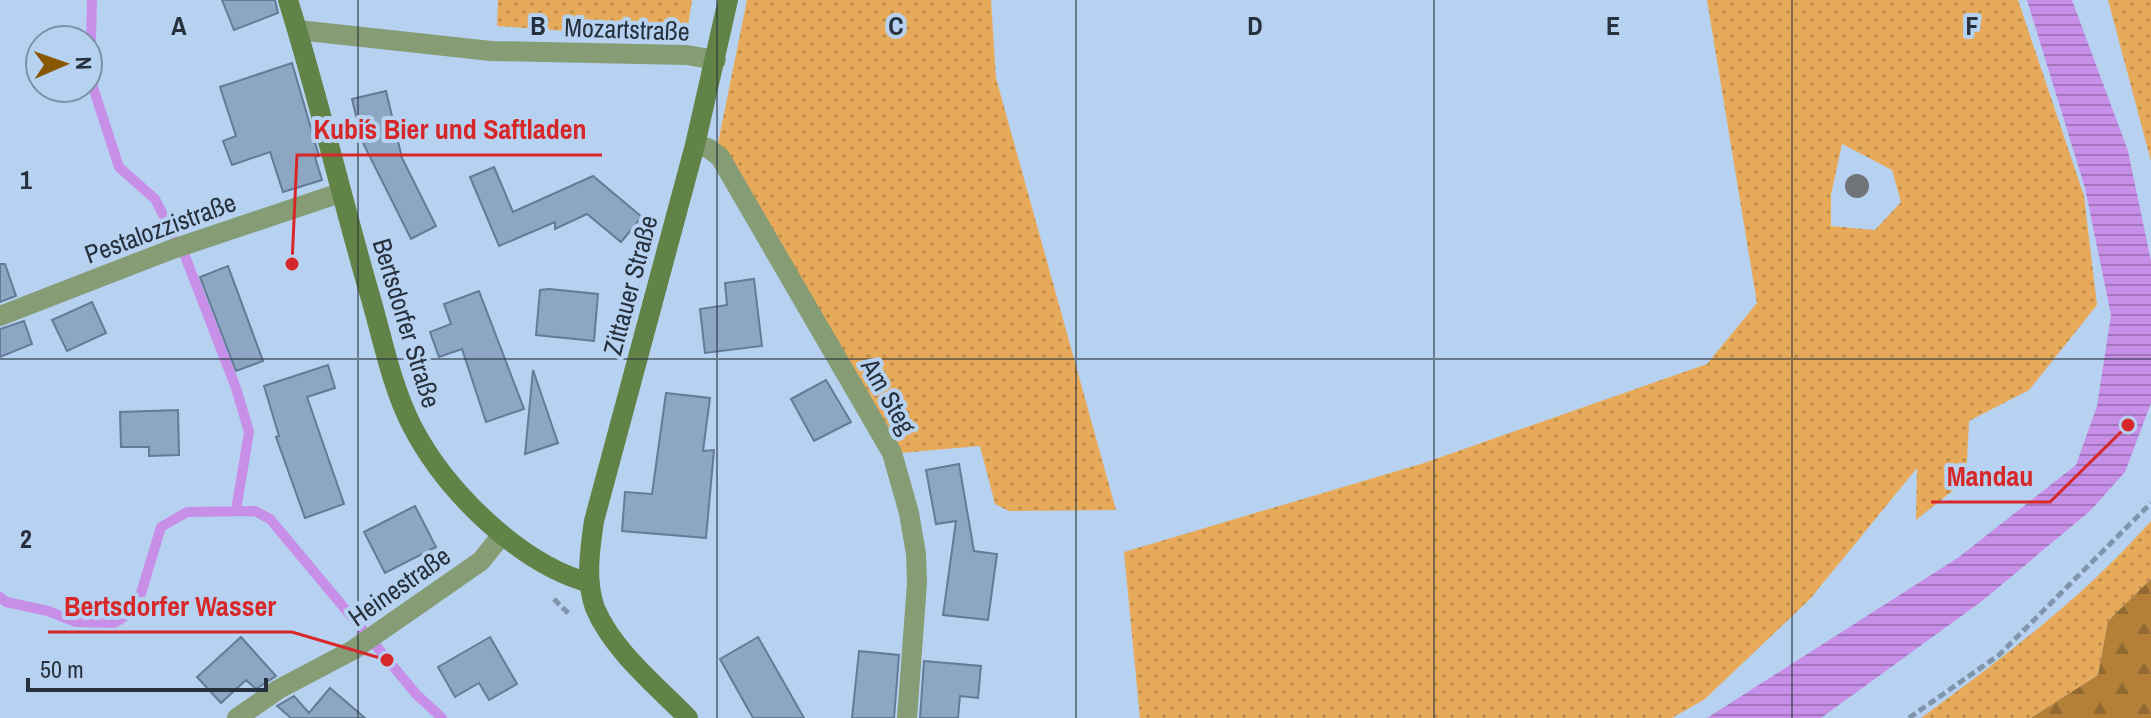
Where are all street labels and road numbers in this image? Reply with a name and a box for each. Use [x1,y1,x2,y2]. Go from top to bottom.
street label: Mozartstraße [564,9,690,49]
street label: Pestalozzistraße [79,184,241,272]
street label: Zittauer Straße [595,211,665,359]
street label: Bertsdorfer Straße [365,234,449,412]
street label: Am Steg [853,351,925,440]
street label: Heinestraße [341,538,457,634]

